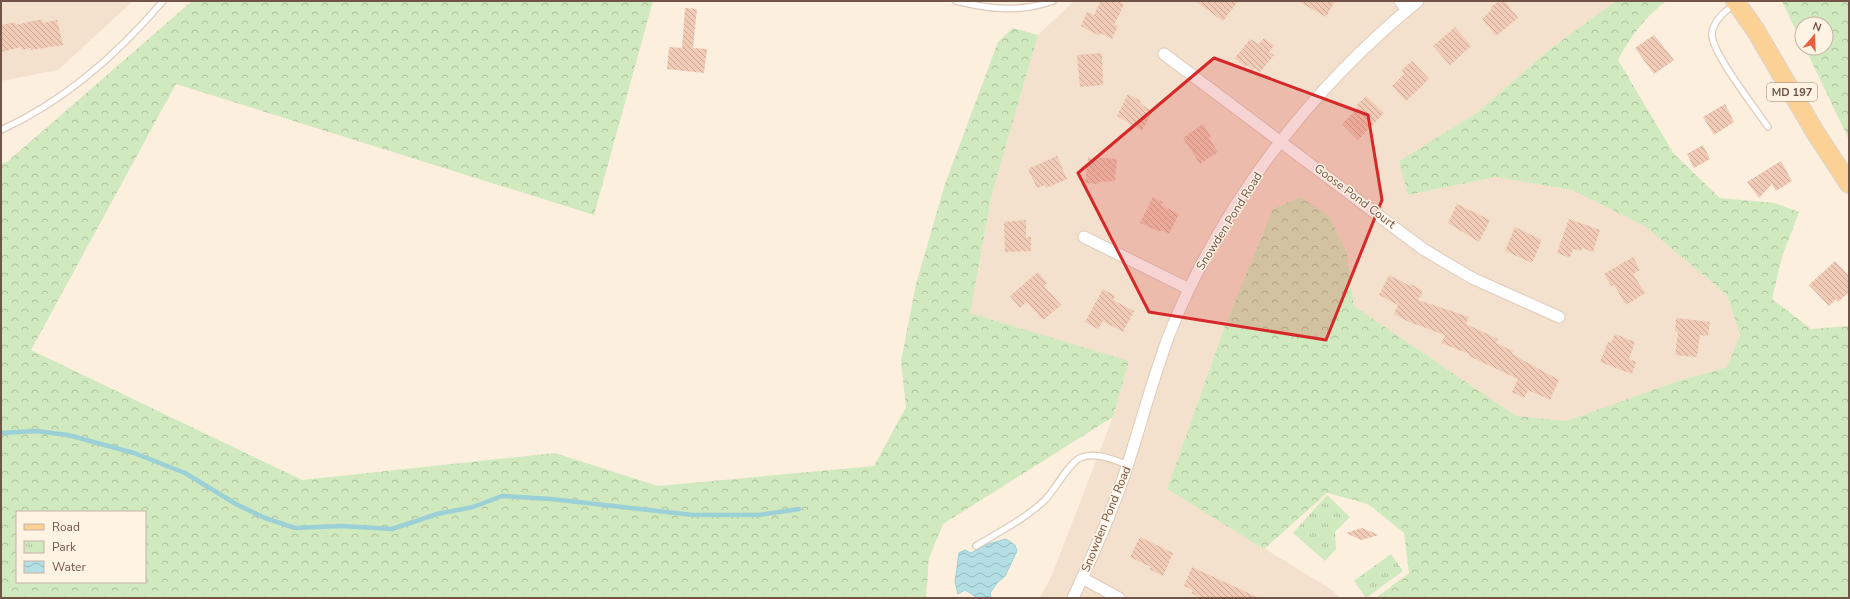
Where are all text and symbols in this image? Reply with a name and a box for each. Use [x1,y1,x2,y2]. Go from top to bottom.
north arrow [1794,16,1834,56]
text: N [1811,19,1823,35]
road number: MD 197 [1767,83,1817,101]
street label: Goose Pond Court [1311,160,1400,232]
street label: Snowden Pond Road [1192,169,1266,273]
street label: Snowden Pond Road [1077,464,1135,574]
legend [16,511,146,583]
text: Road [52,519,80,535]
text: Park [52,539,77,555]
text: Water [52,559,86,575]

